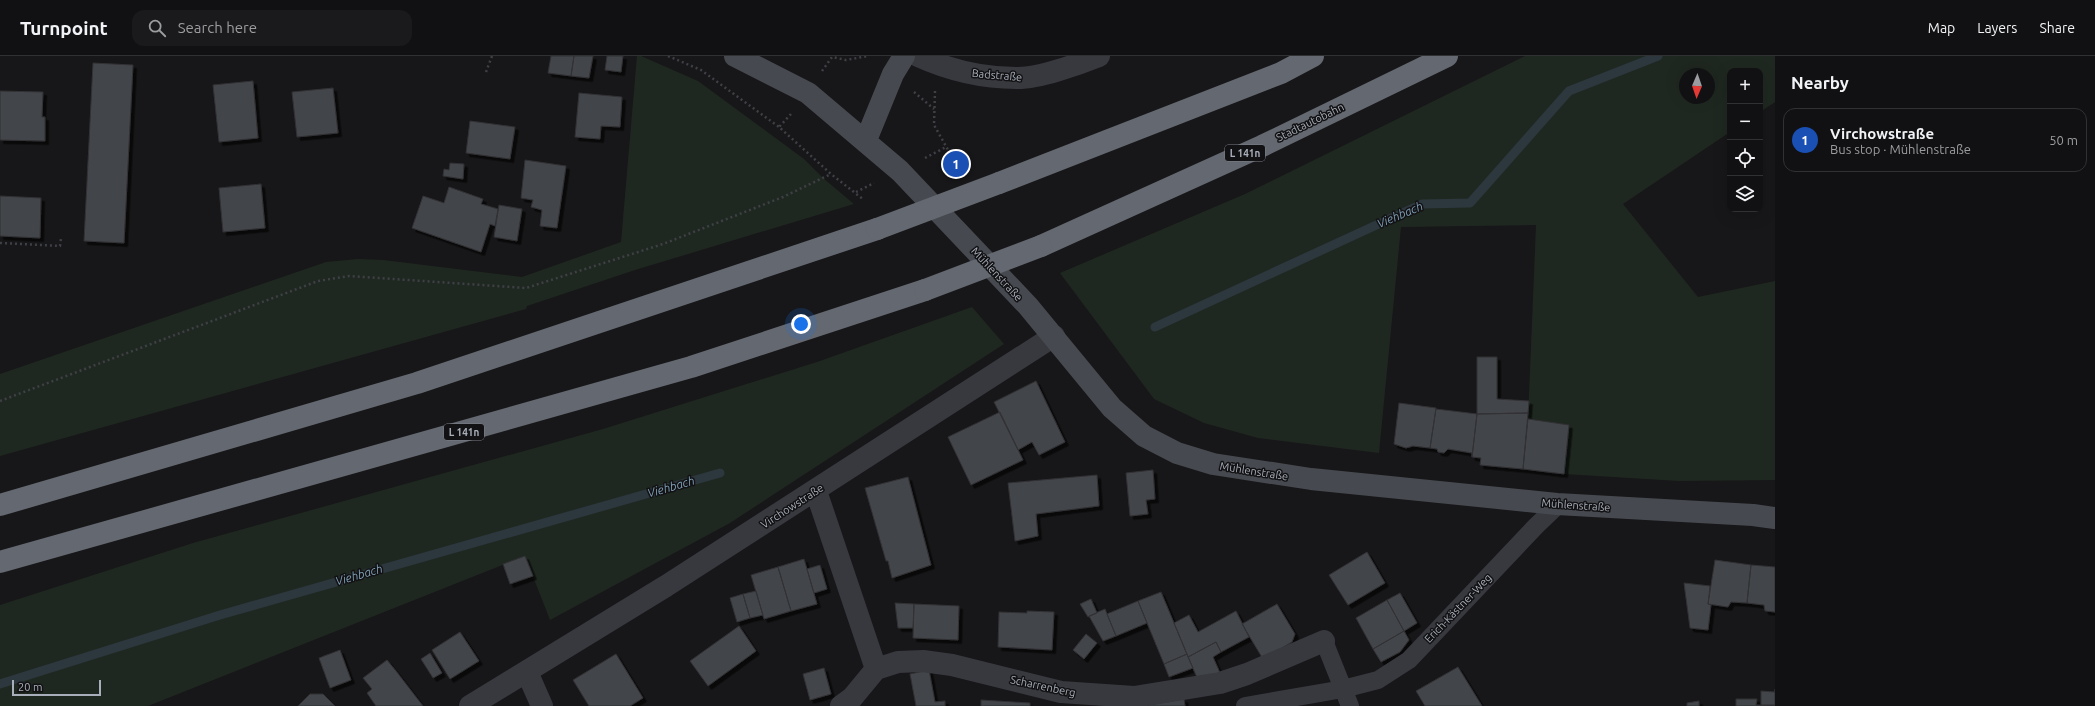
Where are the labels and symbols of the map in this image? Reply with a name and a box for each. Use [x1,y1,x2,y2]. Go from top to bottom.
street label: Badstraße [971,67,1023,83]
north arrow [1679,68,1715,104]
street label: Stadtautobahn [1274,100,1346,144]
road number: L 141n [1225,145,1265,161]
pin: 1 [943,149,969,179]
water label: Viehbach [1375,199,1425,230]
street label: Mühlenstraße [969,245,1025,303]
your location [791,314,811,334]
road number: L 141n [444,424,484,440]
street label: Mühlenstraße [1219,460,1289,482]
water label: Viehbach [646,474,696,499]
street label: Virchowstraße [758,481,826,531]
street label: Mühlenstraße [1541,497,1611,513]
water label: Viehbach [334,562,384,587]
street label: Erich-Kästner-Weg [1422,571,1494,645]
street label: Scharrenberg [1009,673,1077,699]
scale bar [12,678,101,697]

